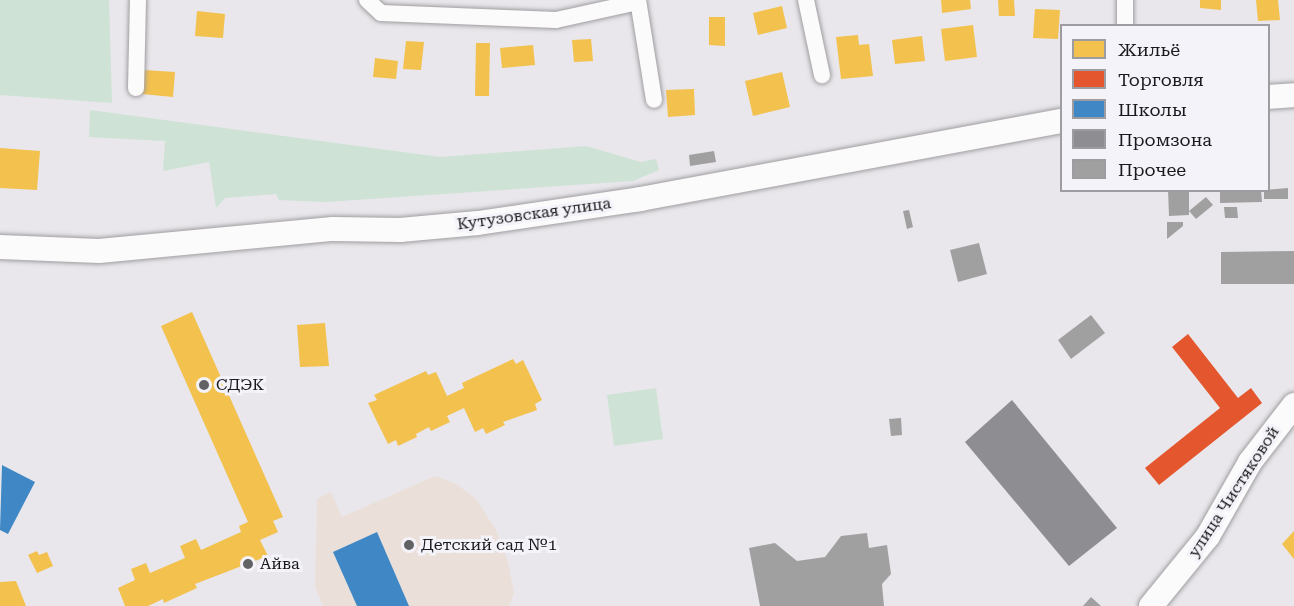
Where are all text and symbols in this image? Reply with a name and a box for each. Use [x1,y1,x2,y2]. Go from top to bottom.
legend [1060,24,1270,192]
text: Жильё [1118,39,1180,60]
text: Торговля [1118,69,1204,90]
text: Школы [1118,99,1187,120]
text: Промзона [1118,129,1212,150]
text: Прочее [1118,159,1186,180]
street label: Кутузовская улица [456,194,612,234]
place label: СДЭК [216,375,264,395]
marker: СДЭК [197,378,211,392]
street label: улица Чистяковой [1184,423,1284,561]
place label: Детский сад №1 [421,535,557,555]
marker: Детский сад №1 [402,538,416,552]
place label: Айва [260,554,300,574]
marker: Айва [241,557,255,571]

